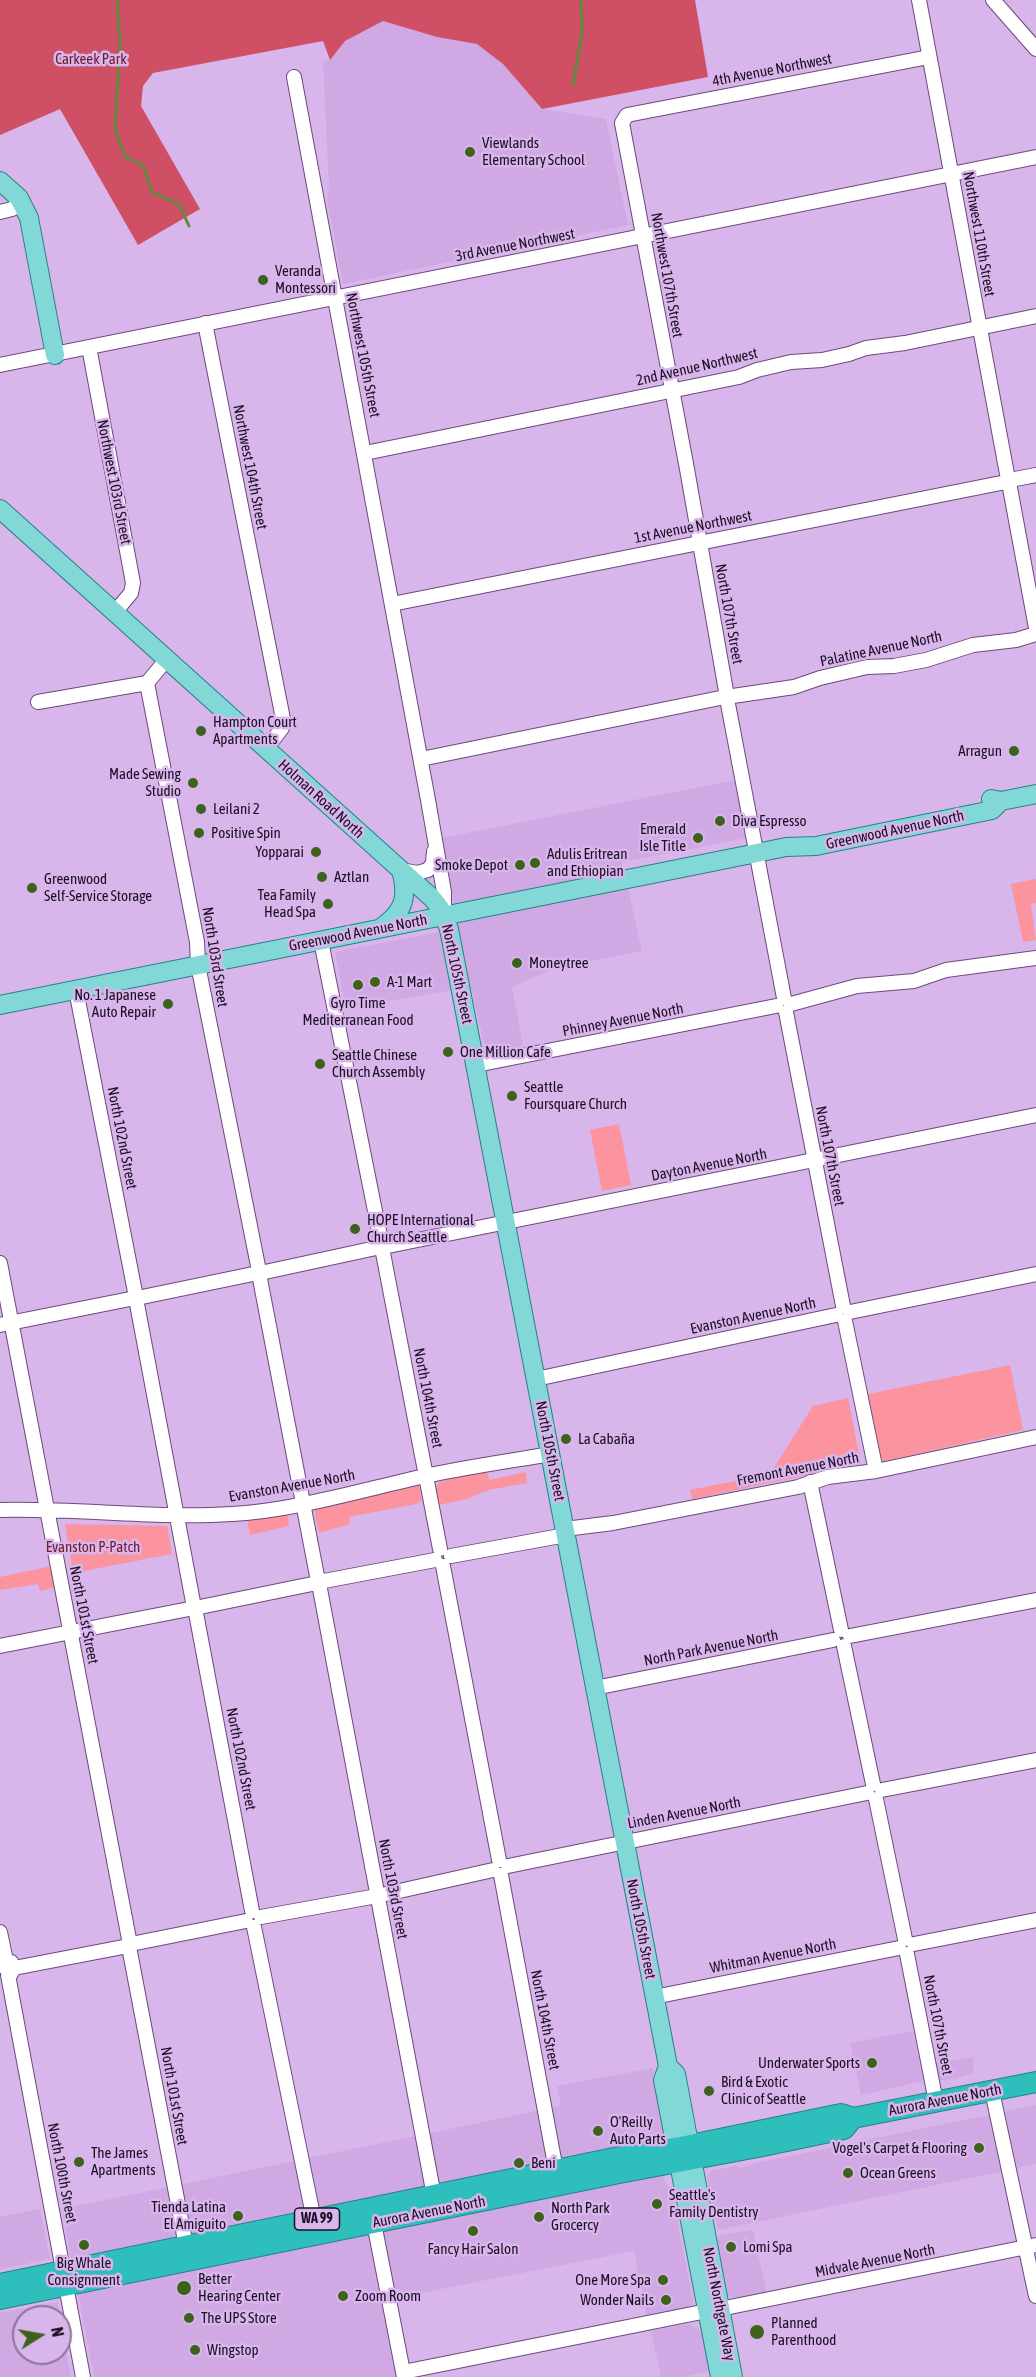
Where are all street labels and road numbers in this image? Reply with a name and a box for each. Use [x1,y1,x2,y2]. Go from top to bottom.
street label: 4th Avenue Northwest [711,50,833,90]
street label: Northwest 110th Street [959,170,999,298]
street label: Northwest 107th Street [647,211,687,339]
street label: 3rd Avenue Northwest [454,225,576,265]
street label: Northwest 105th Street [342,291,384,419]
street label: 2nd Avenue Northwest [635,344,759,390]
street label: Northwest 104th Street [229,403,271,531]
street label: Northwest 103rd Street [93,418,135,546]
street label: 1st Avenue Northwest [633,507,753,547]
street label: North 107th Street [711,562,747,666]
street label: Palatine Avenue North [818,627,944,671]
street label: Holman Road North [274,756,368,842]
street label: Greenwood Avenue North [824,807,966,853]
street label: North 103rd Street [198,905,232,1009]
street label: Greenwood Avenue North [287,911,429,955]
street label: North 105th Street [438,922,476,1026]
street label: Phinney Avenue North [561,999,685,1041]
street label: North 102nd Street [103,1085,141,1191]
street label: North 107th Street [811,1104,849,1208]
street label: Dayton Avenue North [650,1145,768,1185]
street label: Evanston Avenue North [689,1294,817,1338]
street label: North 104th Street [409,1346,447,1450]
street label: North 105th Street [531,1399,569,1503]
street label: Fremont Avenue North [736,1448,860,1490]
street label: Evanston Avenue North [227,1466,357,1506]
street label: North 101st Street [66,1564,102,1666]
street label: North Park Avenue North [642,1626,780,1670]
street label: North 102nd Street [222,1706,260,1812]
street label: Linden Avenue North [626,1793,742,1833]
street label: North 103rd Street [374,1837,412,1941]
street label: North 105th Street [622,1877,660,1981]
street label: Whitman Avenue North [708,1935,838,1977]
street label: North 104th Street [526,1968,564,2072]
street label: North 107th Street [919,1973,957,2077]
street label: North 101st Street [156,2045,192,2147]
street label: Aurora Avenue North [887,2080,1003,2120]
street label: North 100th Street [43,2121,81,2225]
street label: Aurora Avenue North [371,2192,487,2232]
road number: WA 99 [294,2208,340,2230]
street label: Midvale Avenue North [814,2241,936,2281]
street label: North Northgate Way [699,2246,739,2362]

